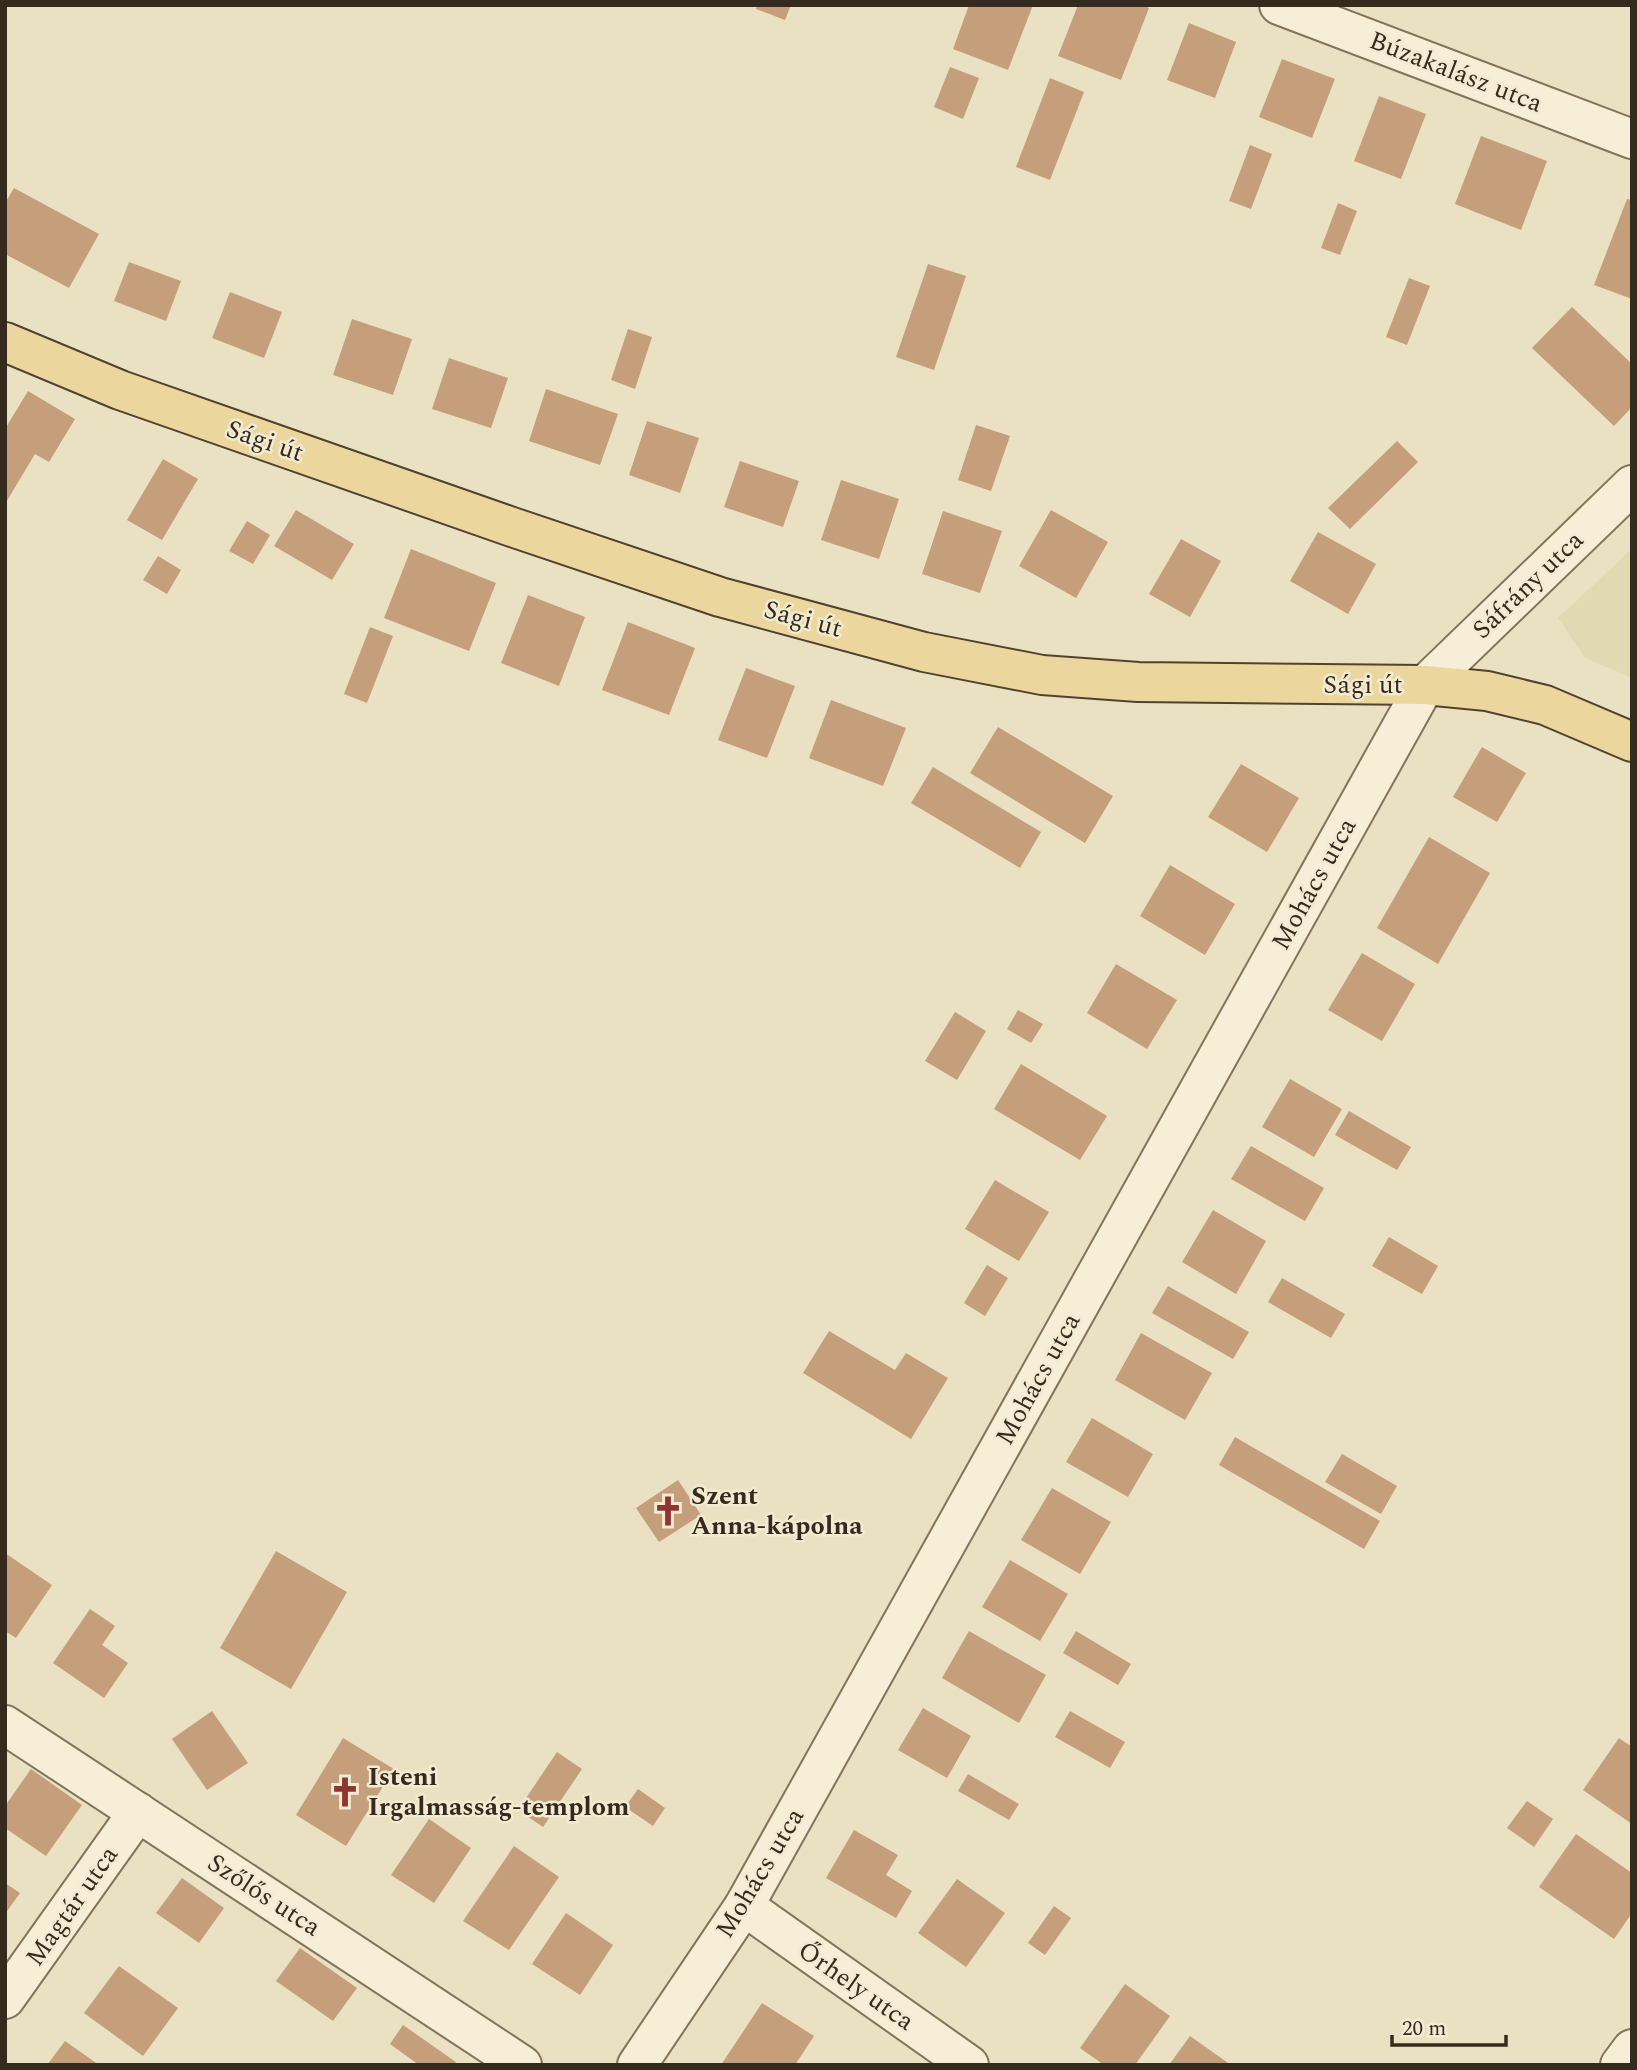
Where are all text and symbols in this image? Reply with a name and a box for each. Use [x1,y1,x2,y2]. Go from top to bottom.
street label: Búzakalász utca [1363,21,1549,124]
street label: Sági út [221,409,309,473]
street label: Sáfrány utca [1463,521,1593,649]
street label: Sági út [759,589,847,649]
street label: Sági út [1323,665,1403,705]
street label: Mohács utca [1261,810,1367,957]
street label: Mohács utca [985,1305,1091,1452]
place label: Szent Anna-kápolna [691,1476,863,1546]
church icon: Szent Anna-kápolna [651,1494,685,1528]
place label: Isteni Irgalmasság-templom [368,1757,629,1827]
church icon: Isteni Irgalmasság-templom [328,1775,362,1809]
street label: Mohács utca [705,1800,815,1946]
street label: Magtár utca [16,1837,129,1975]
street label: Szőlős utca [199,1843,329,1947]
street label: Őrhely utca [789,1931,923,2041]
scale bar [1392,2004,1506,2048]
text: 20 m [1402,2013,1446,2045]

